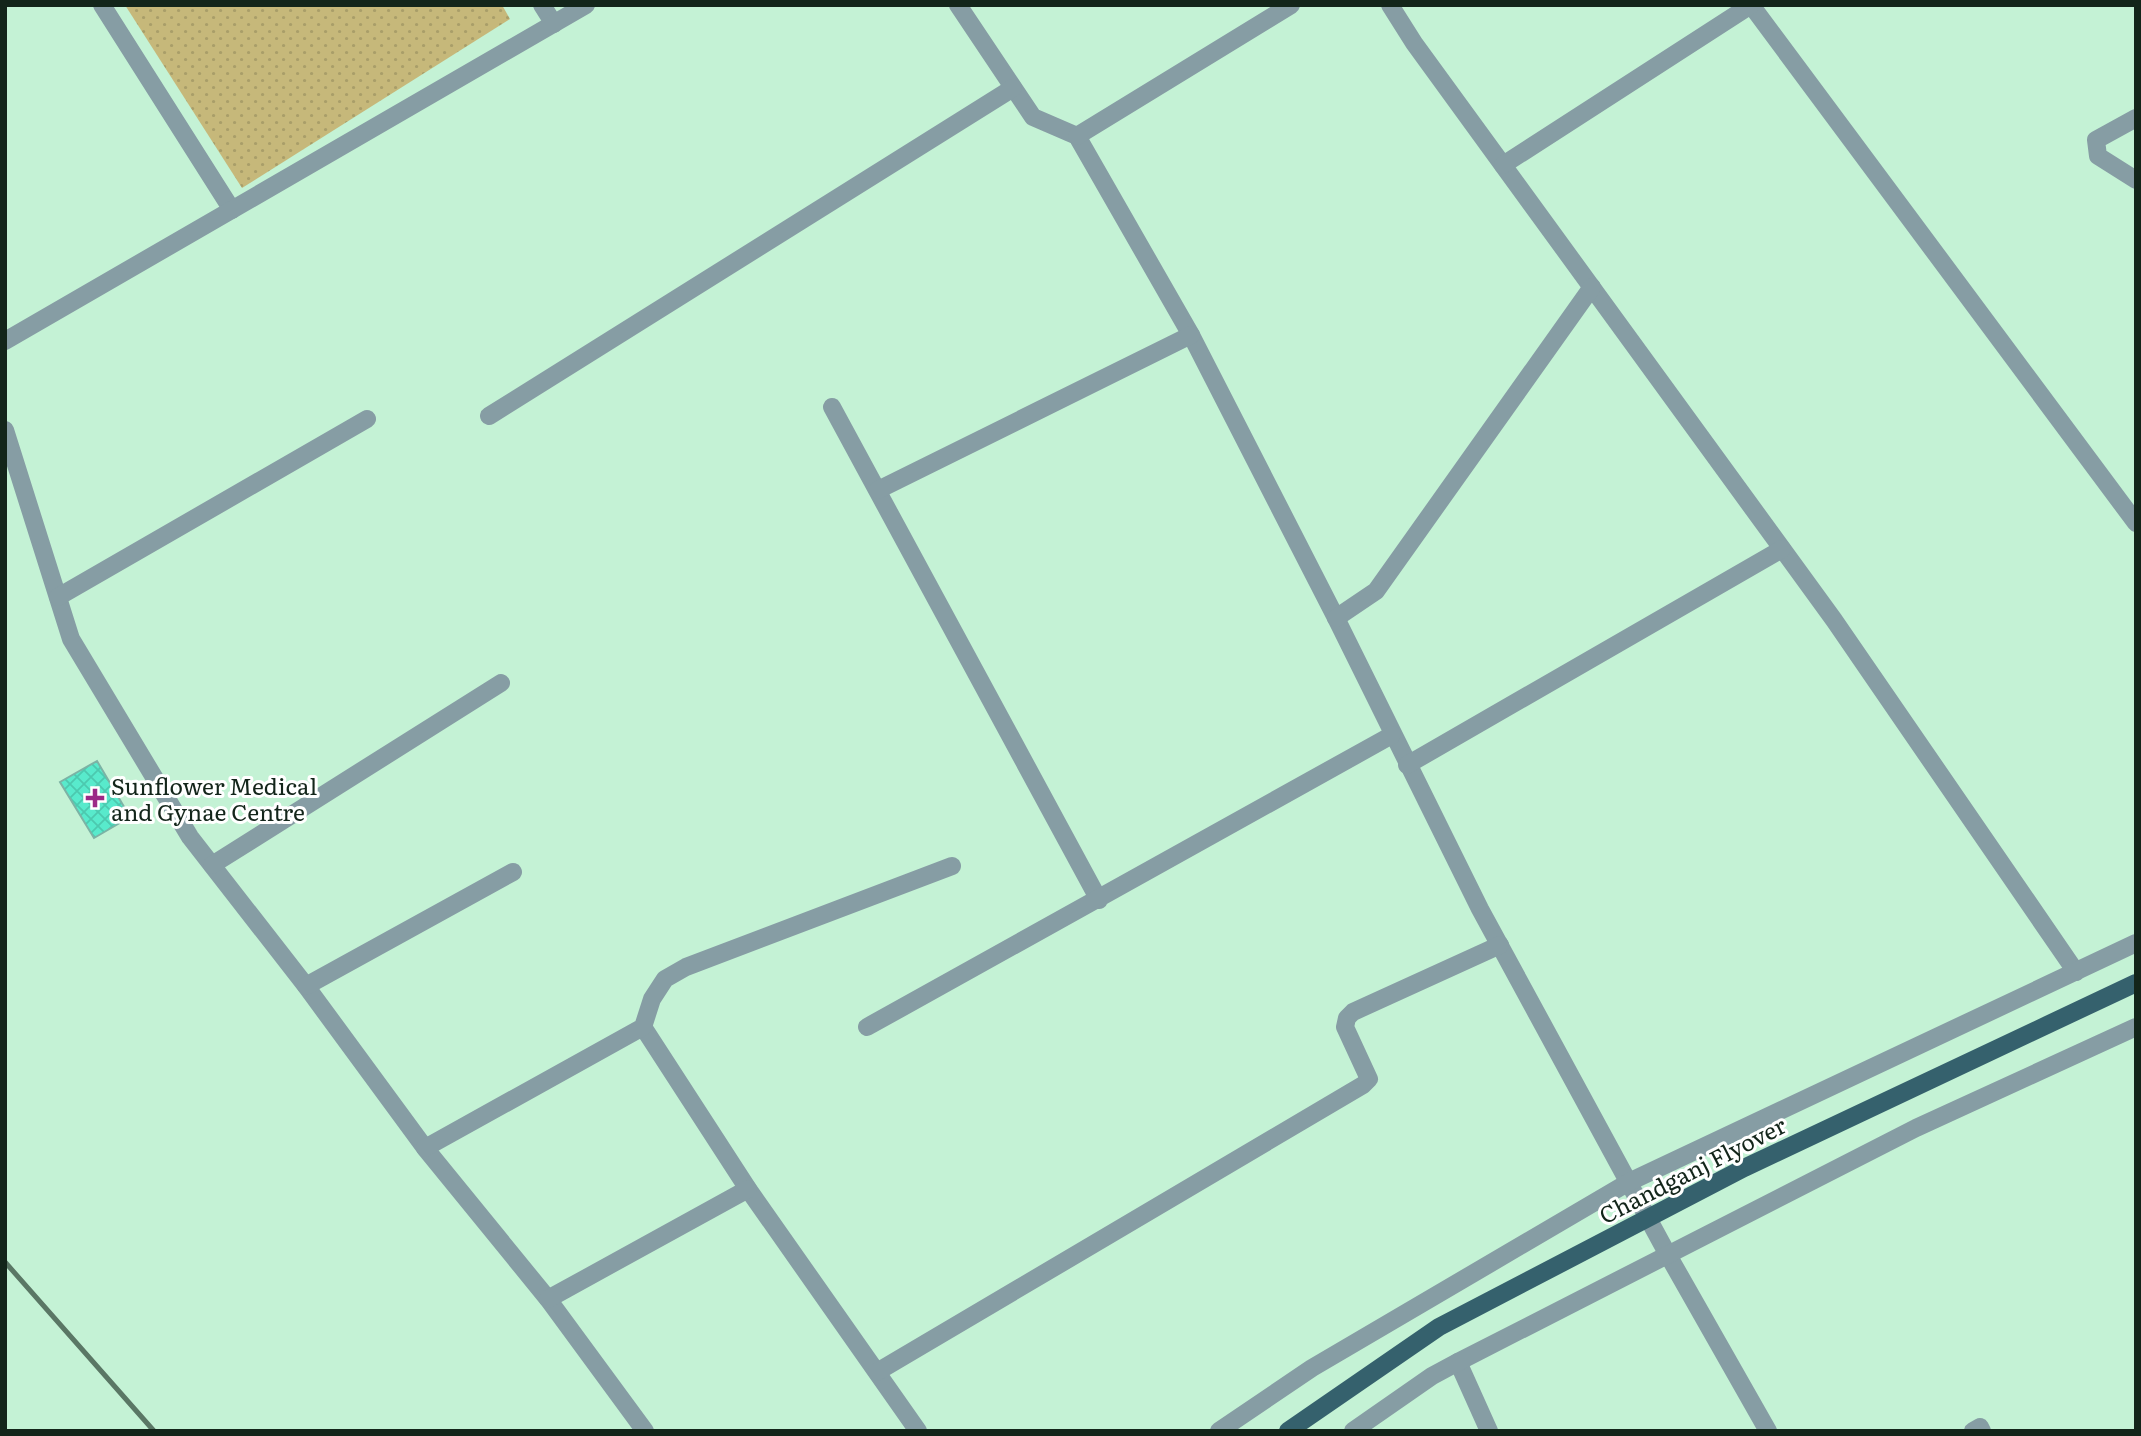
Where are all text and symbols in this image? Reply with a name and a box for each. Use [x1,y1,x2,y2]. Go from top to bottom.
place label: Sunflower Medical and Gynae Centre [111,768,317,828]
marker: Sunflower Medical and Gynae Centre [85,788,105,808]
street label: Chandganj Flyover [1593,1107,1792,1231]

